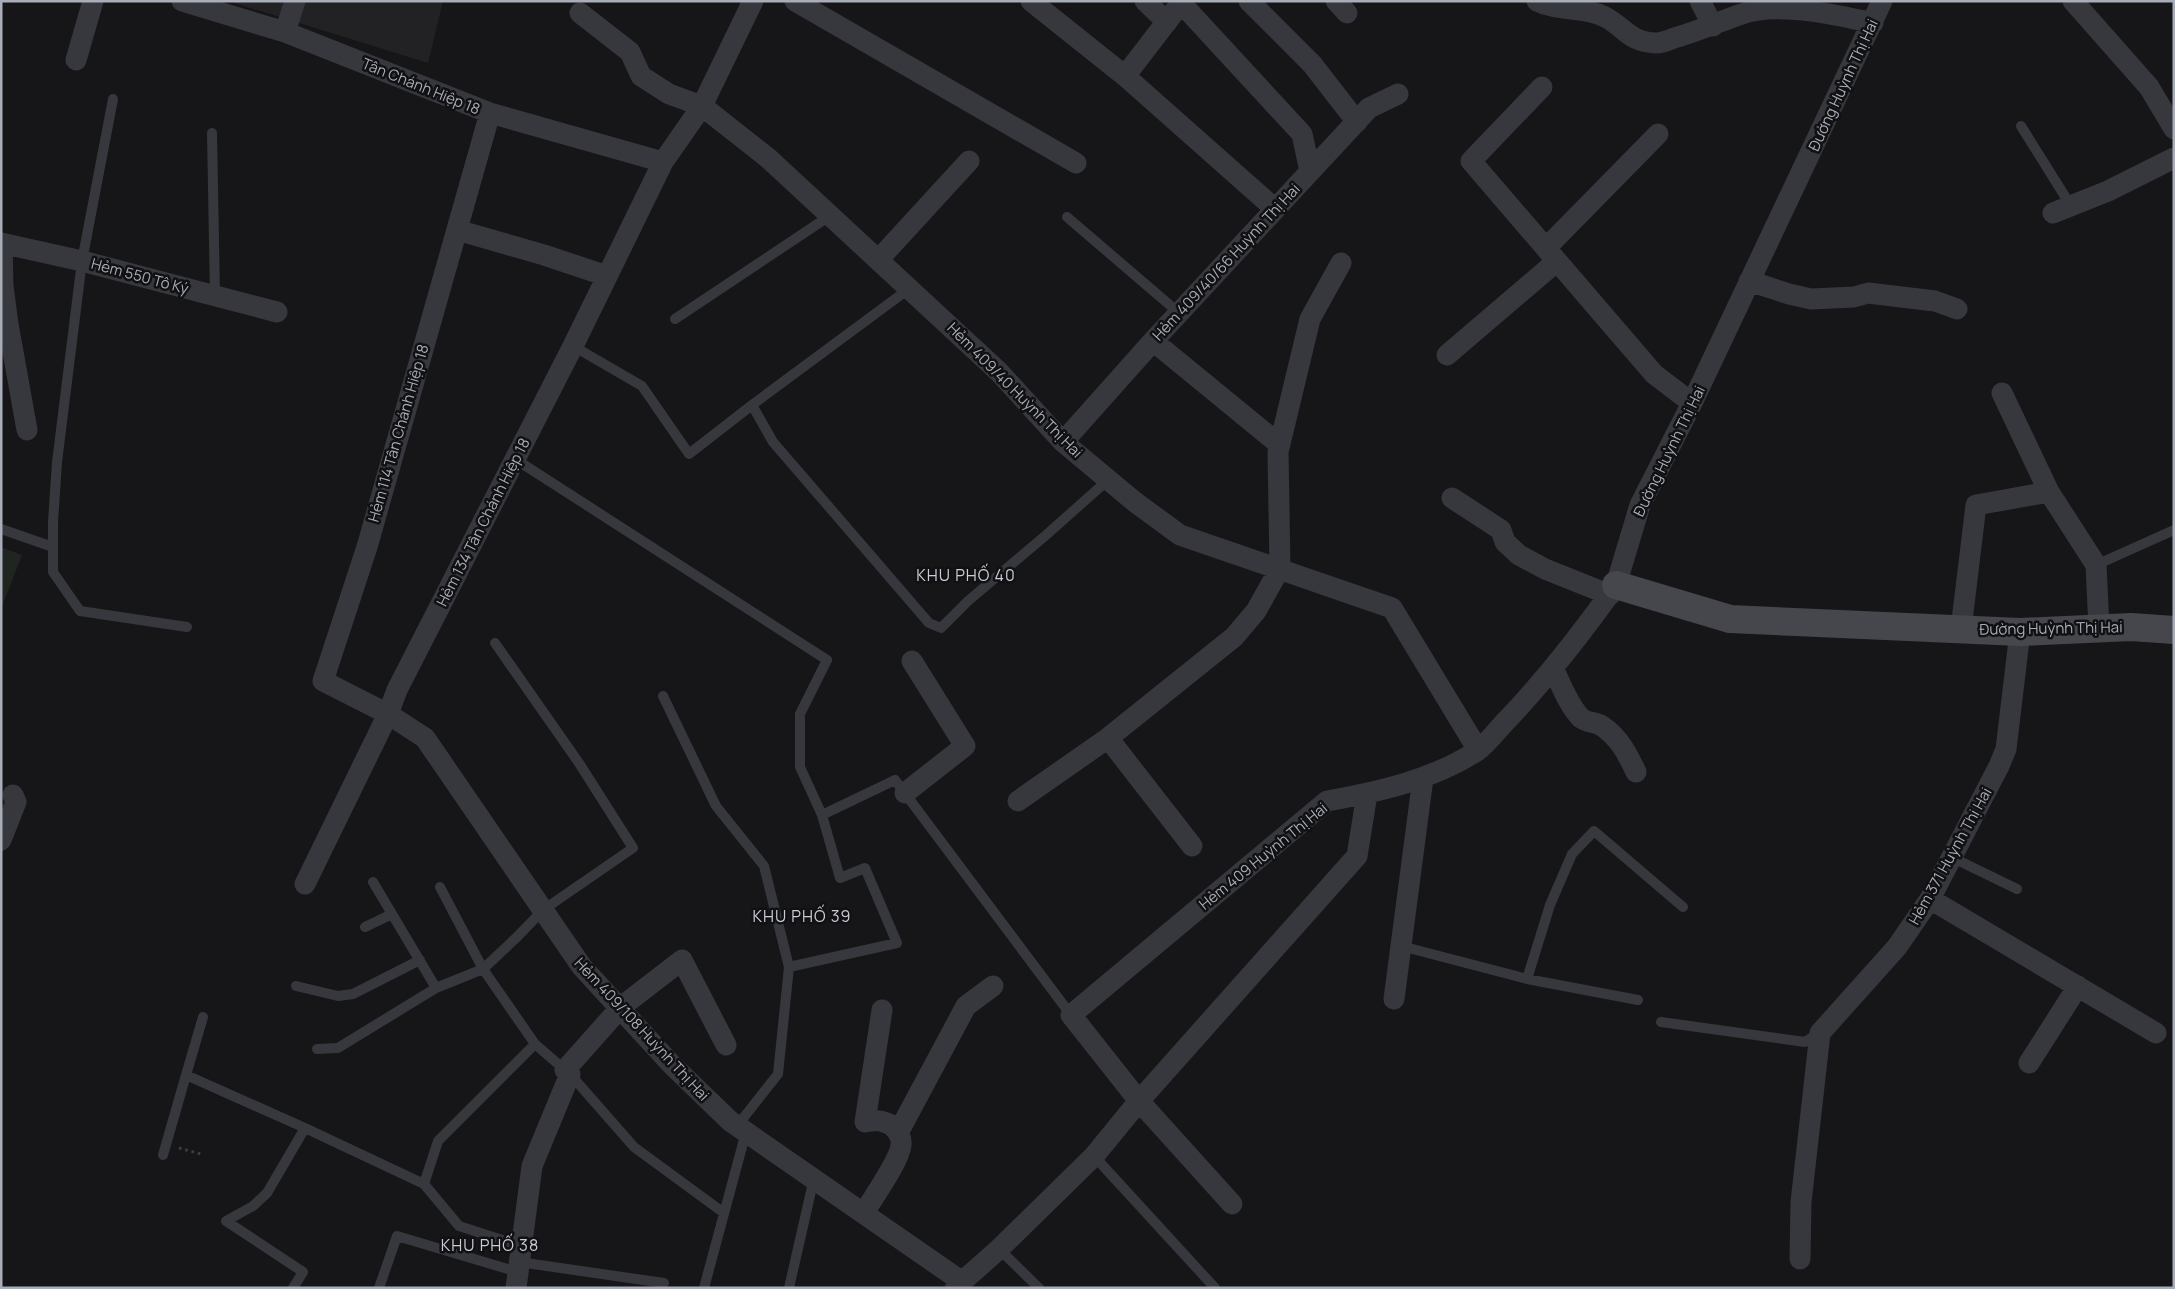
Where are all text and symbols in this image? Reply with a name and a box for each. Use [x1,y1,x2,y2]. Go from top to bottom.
street label: Đường Huỳnh Thị Hai [1803,16,1883,154]
street label: Tân Chánh Hiệp 18 [359,53,483,119]
street label: Hẻm 409/40/66 Huỳnh Thị Hai [1148,179,1304,345]
street label: Hẻm 550 Tô Ký [89,253,191,299]
street label: Hẻm 409/40 Huỳnh Thị Hai [943,318,1087,462]
street label: Hẻm 114 Tân Chánh Hiệp 18 [363,342,433,524]
street label: Đường Huỳnh Thị Hai [1628,382,1710,520]
street label: Hẻm 134 Tân Chánh Hiệp 18 [431,434,535,610]
district label: KHU PHỐ 40 [916,563,1016,586]
street label: Đường Huỳnh Thị Hai [1979,616,2123,640]
street label: Hẻm 371 Huỳnh Thị Hai [1904,784,1996,928]
street label: Hẻm 409 Huỳnh Thị Hai [1194,798,1332,914]
district label: KHU PHỐ 39 [752,904,852,927]
street label: Hẻm 409/108 Huỳnh Thị Hai [570,953,714,1105]
district label: KHU PHỐ 38 [441,1233,539,1256]

